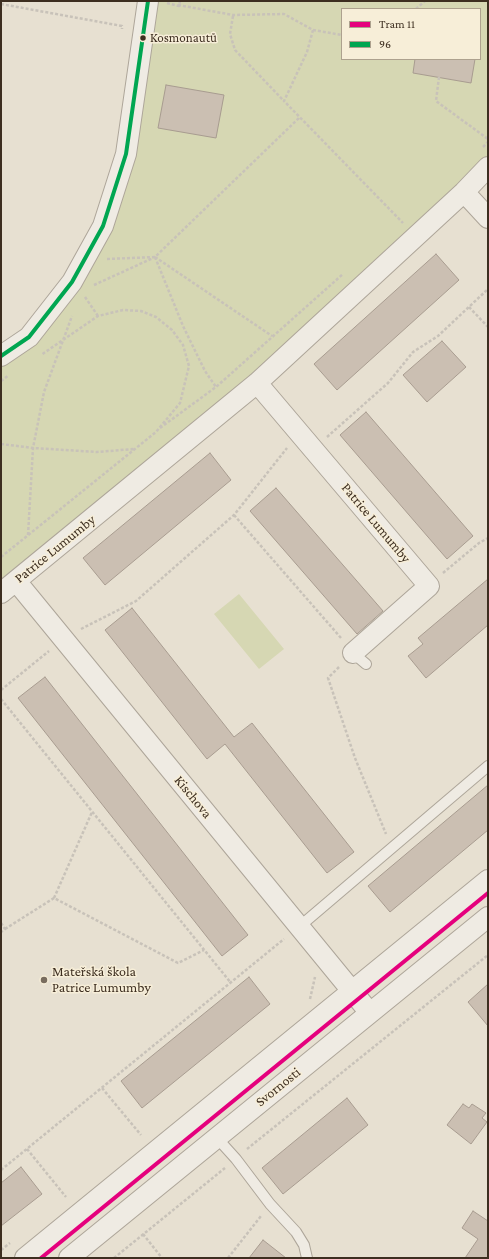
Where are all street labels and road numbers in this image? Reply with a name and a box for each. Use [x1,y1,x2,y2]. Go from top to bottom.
street label: Patrice Lumumby [338,480,414,566]
street label: Patrice Lumumby [11,511,99,587]
street label: Kischova [171,772,215,822]
street label: Svornosti [252,1064,304,1110]

